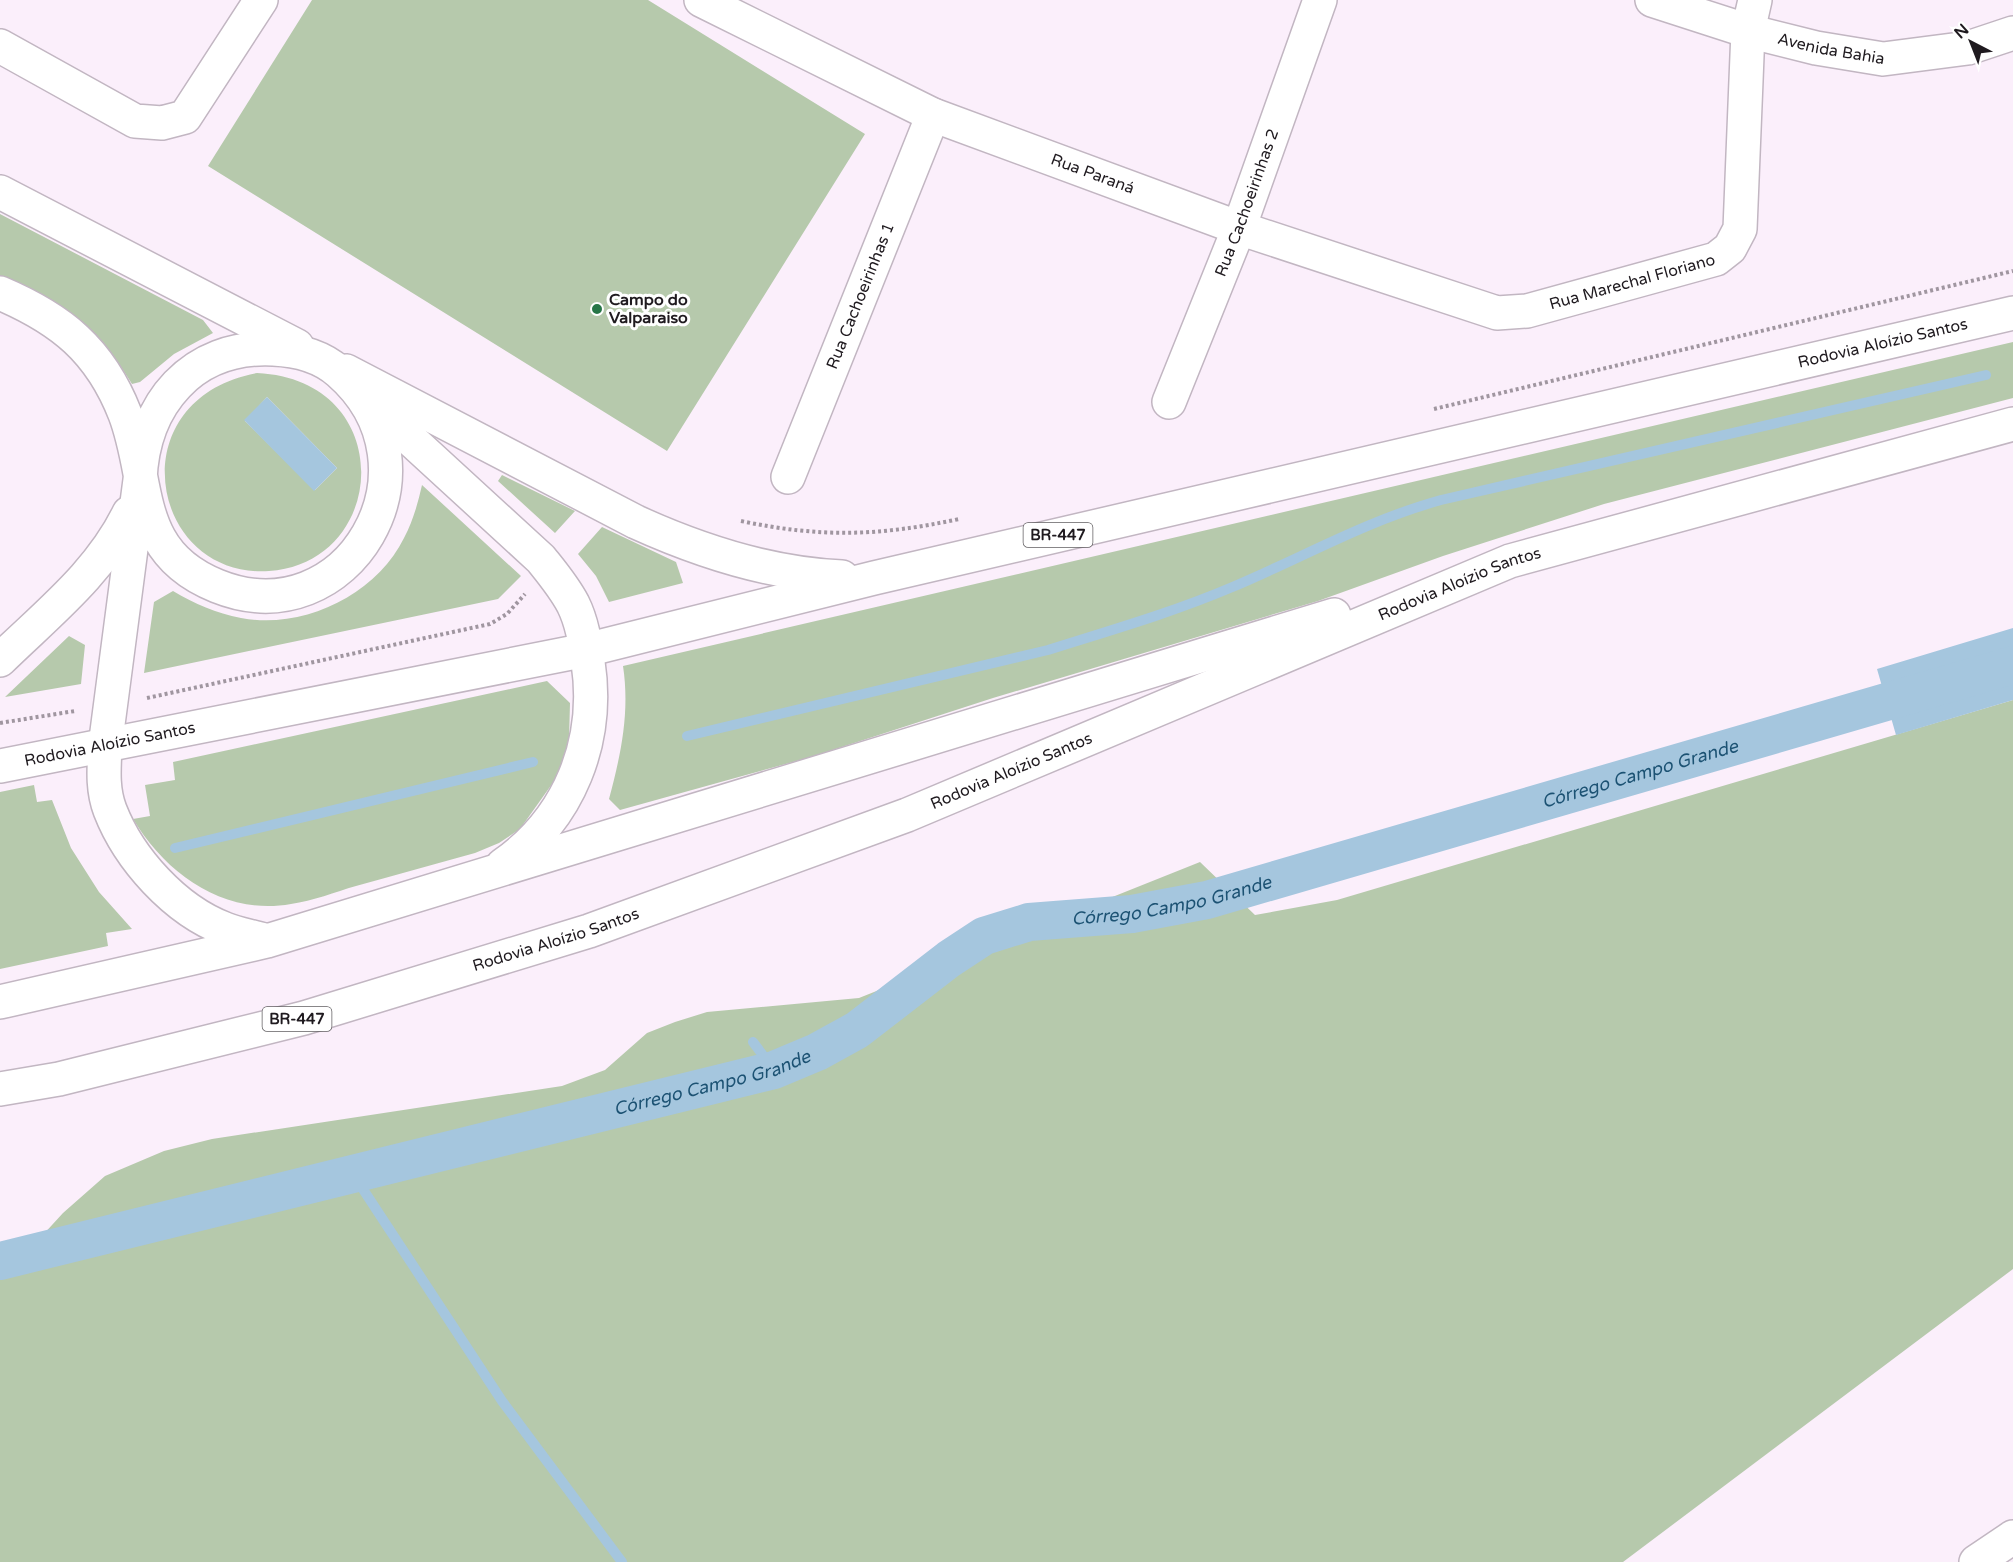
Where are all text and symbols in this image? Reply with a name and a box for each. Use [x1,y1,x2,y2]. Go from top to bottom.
north arrow [1941,12,2001,72]
text: N [1950,20,1973,43]
street label: Avenida Bahia [1775,29,1886,69]
street label: Rua Cachoeirinhas 2 [1210,126,1283,280]
street label: Rua Paraná [1048,149,1137,198]
street label: Rua Cachoeirinhas 1 [822,220,899,372]
street label: Rua Marechal Floriano [1547,250,1717,314]
place label: Campo do Valparaiso [609,290,688,328]
marker: Campo do Valparaiso [590,302,604,316]
street label: Rodovia Aloízio Santos [1796,314,1970,373]
road number: BR-447 [1024,523,1092,547]
street label: Rodovia Aloízio Santos [1375,543,1543,625]
street label: Rodovia Aloízio Santos [23,718,197,771]
street label: Rodovia Aloízio Santos [927,728,1095,814]
water label: Córrego Campo Grande [1539,735,1741,813]
water label: Córrego Campo Grande [1071,871,1275,930]
street label: Rodovia Aloízio Santos [470,904,642,976]
road number: BR-447 [262,1007,332,1031]
water label: Córrego Campo Grande [611,1045,814,1120]

